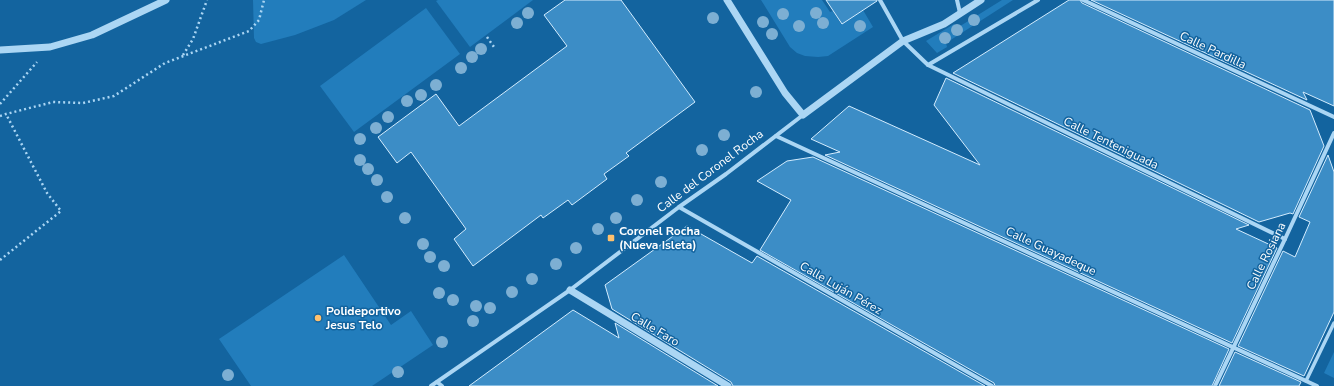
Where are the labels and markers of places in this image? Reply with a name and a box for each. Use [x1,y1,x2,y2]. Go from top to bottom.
place label: Coronel Rocha (Nueva Isleta) [619,223,700,253]
marker: Coronel Rocha (Nueva Isleta) [606,233,616,243]
place label: Polideportivo Jesus Telo [325,303,401,333]
marker: Polideportivo Jesus Telo [313,313,323,323]

